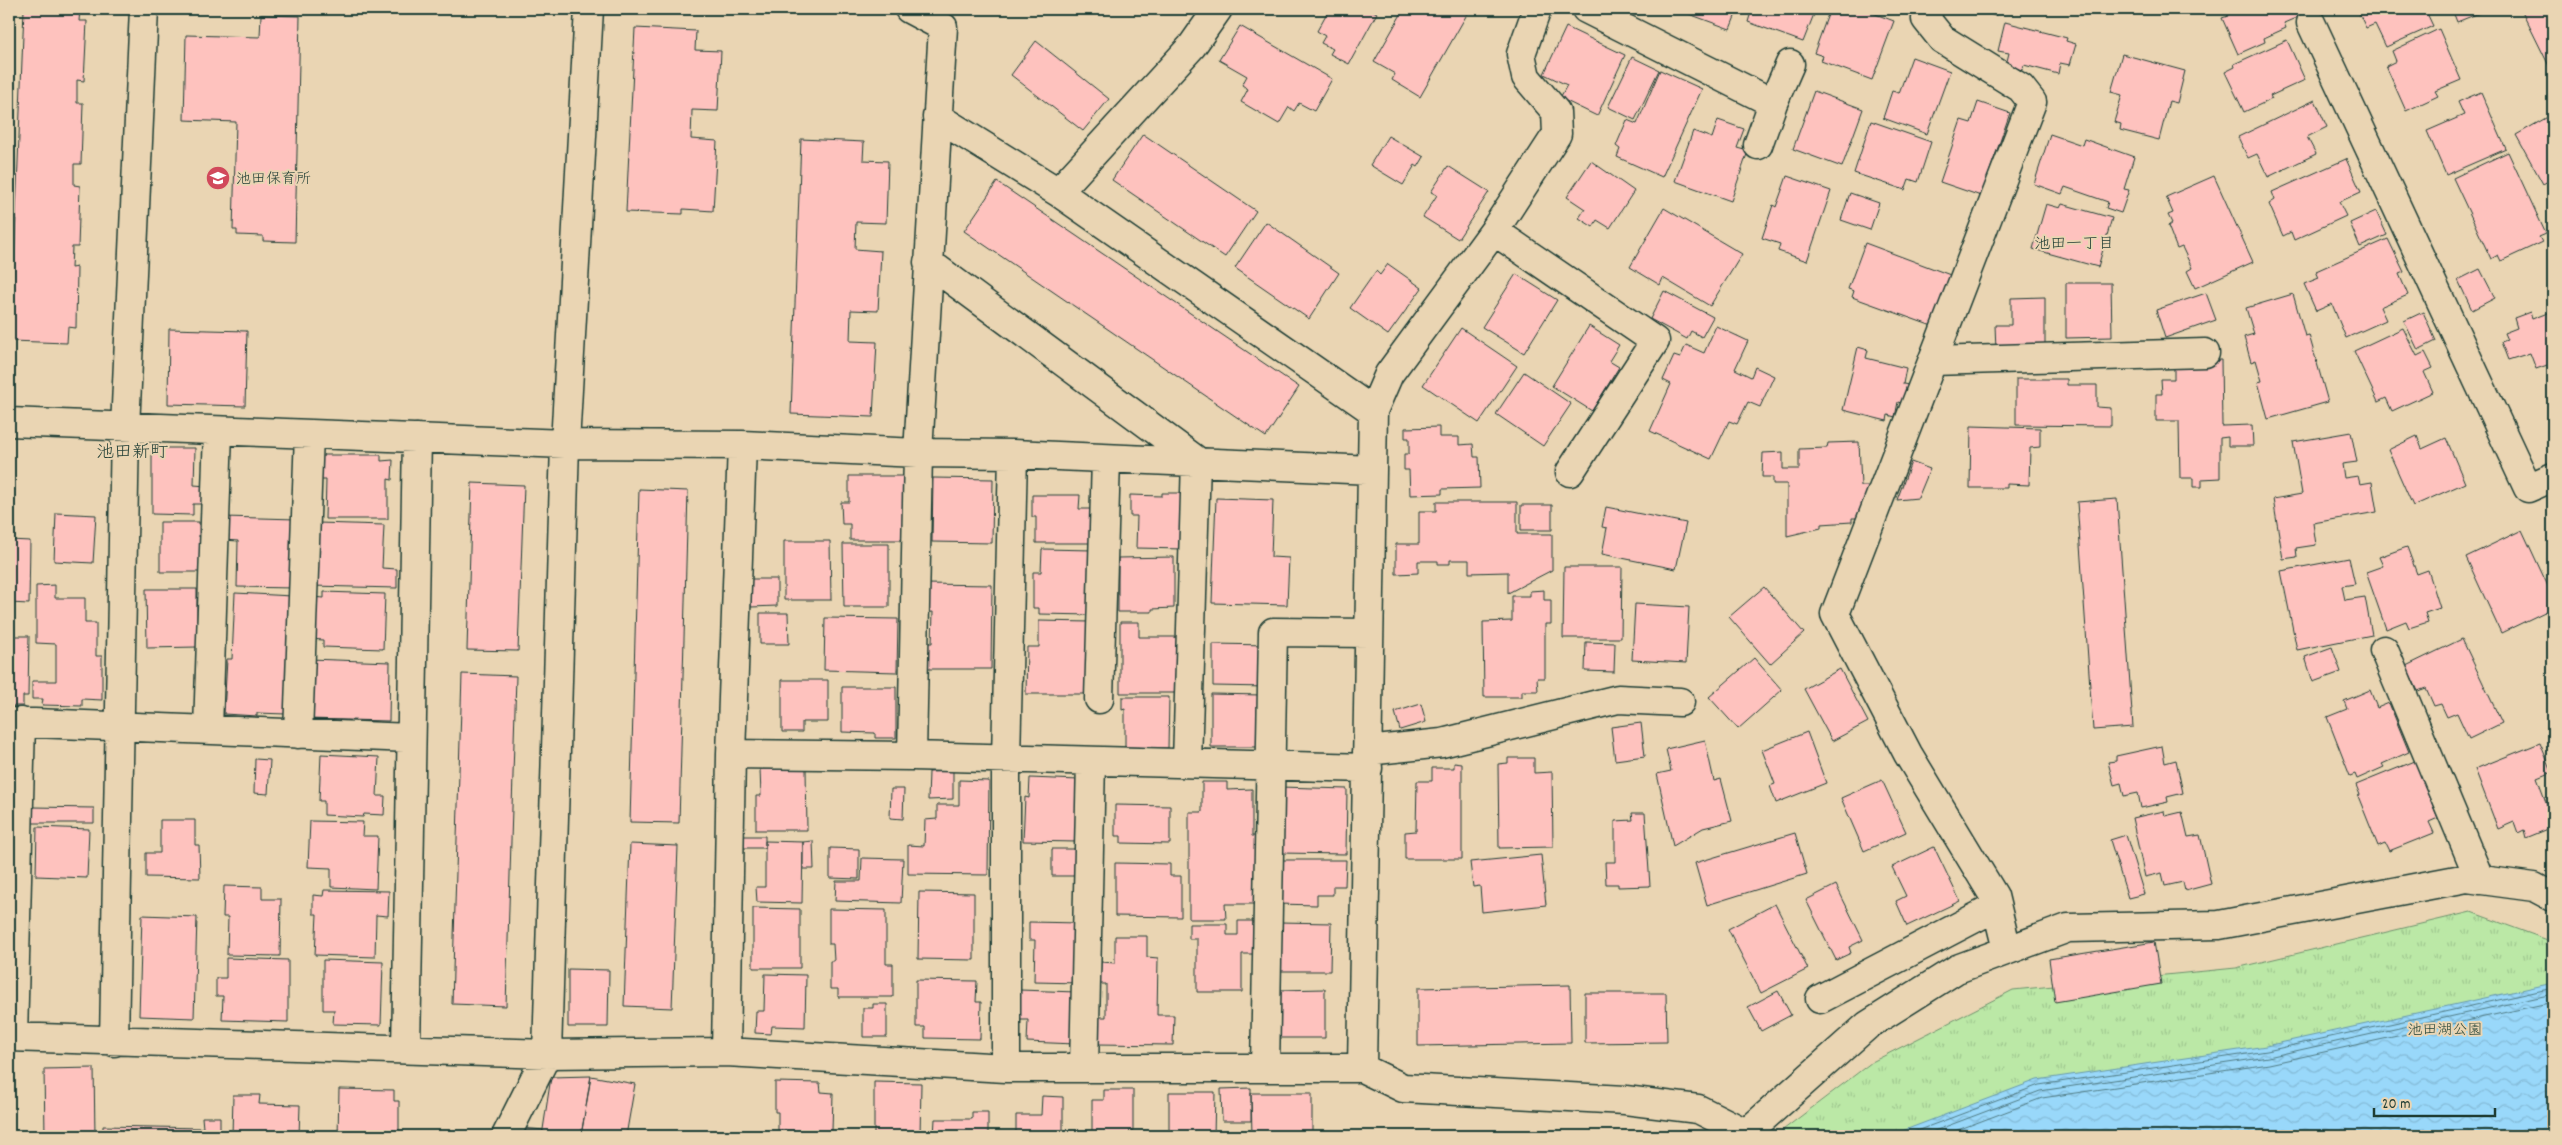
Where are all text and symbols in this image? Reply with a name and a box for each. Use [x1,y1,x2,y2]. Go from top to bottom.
school or university icon: 池田保育所 [205,165,231,191]
place label: 池田保育所 [236,169,311,191]
district label: 池田一丁目 [2034,233,2114,256]
district label: 池田新町 [96,441,168,466]
park label: 池田湖公園 [2407,1020,2483,1042]
scale bar [2374,1085,2496,1117]
text: 20 m [2382,1094,2410,1116]

